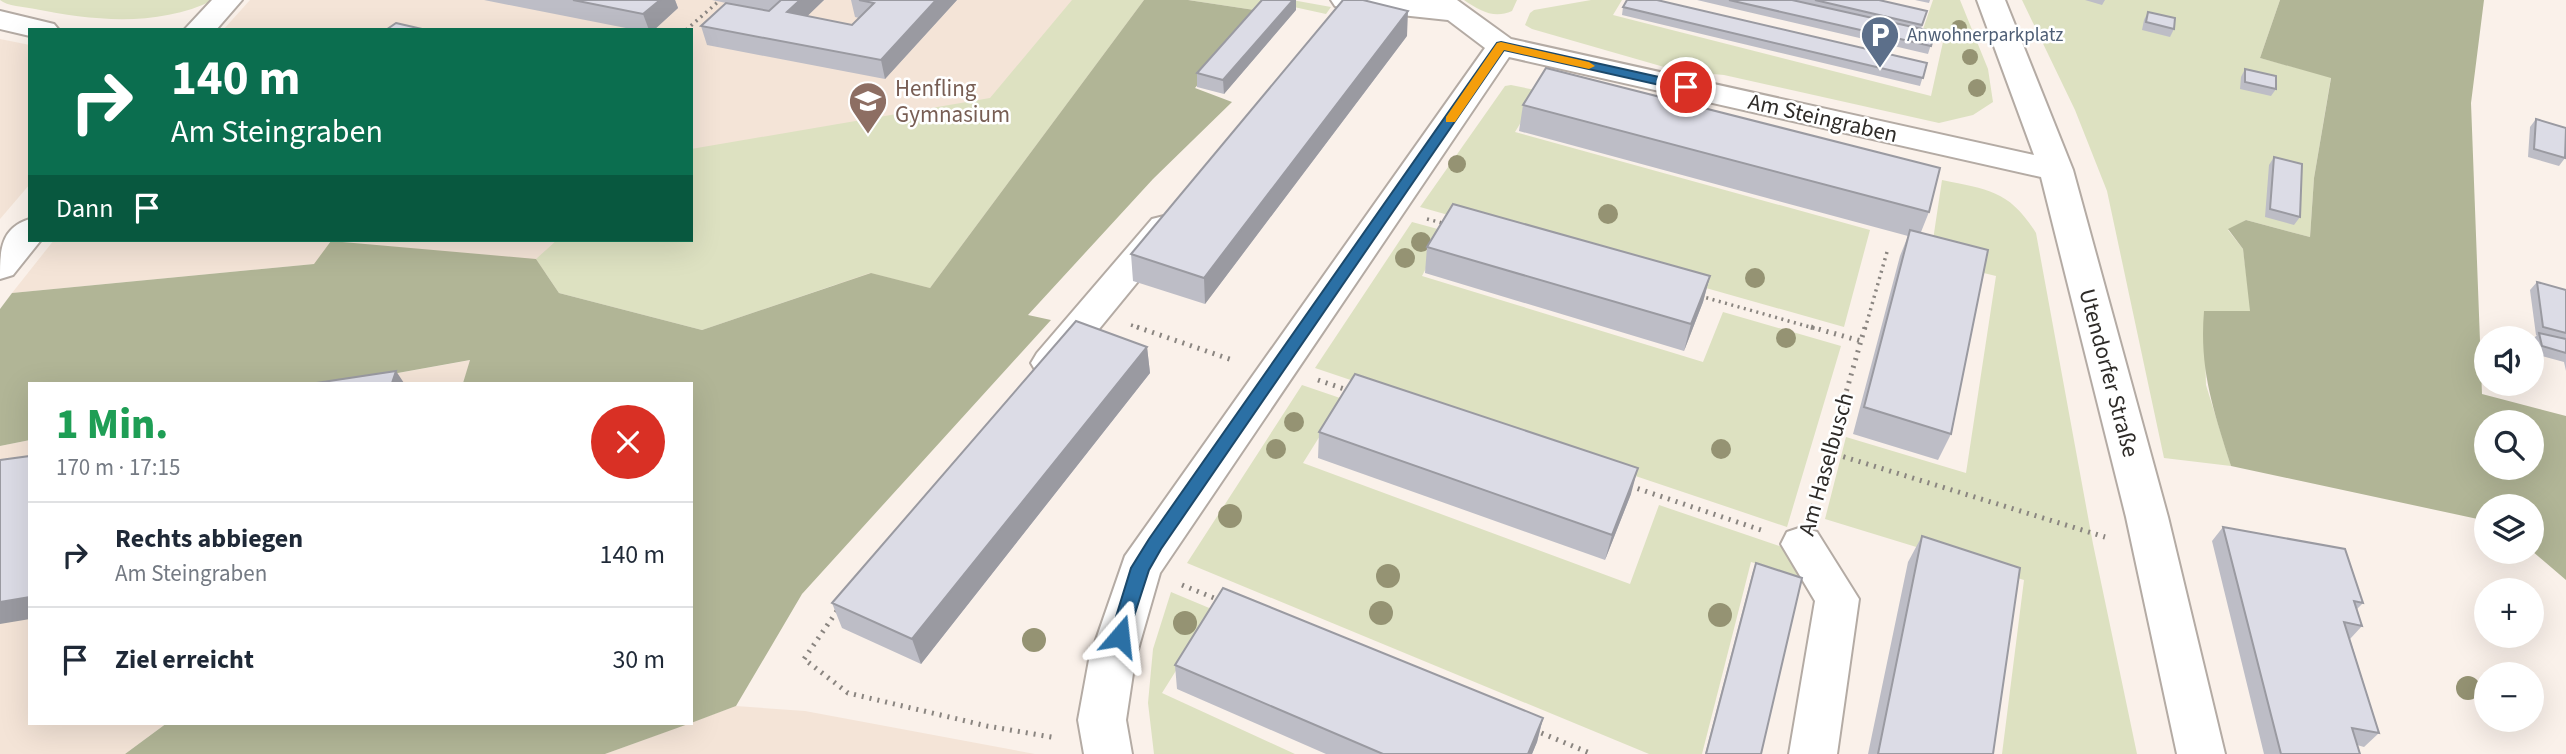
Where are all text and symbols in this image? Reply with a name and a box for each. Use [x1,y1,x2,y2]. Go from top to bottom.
parking icon: Anwohnerparkplatz [1859,14,1901,69]
place label: Anwohnerparkplatz [1907,22,2063,49]
text: 140 m [171,44,300,114]
icon: right [56,56,147,147]
pin [1656,57,1716,117]
icon: arrive [1667,68,1705,106]
place label: Henfling Gymnasium [895,72,1010,131]
school or university icon: Henfling Gymnasium [847,80,889,135]
street label: Am Steingraben [1745,85,1901,151]
text: Am Steingraben [171,109,383,155]
icon: arrive [128,189,166,227]
text: Dann [56,190,114,227]
street label: Utendorfer Straße [2071,285,2147,461]
map controls [2474,326,2544,732]
button: sound [2474,326,2544,396]
street label: Am Haselbusch [1790,389,1862,539]
text: 1 Min. [56,395,168,455]
button: close [591,405,665,479]
button: search [2474,410,2544,480]
text: 170 m · 17:15 [56,451,180,484]
button: layers [2474,494,2544,564]
text: Rechts abbiegen [115,520,303,557]
icon: right [56,536,94,574]
text: 140 m [599,536,665,573]
text: Am Steingraben [115,557,267,590]
button: + [2474,578,2544,648]
position arrow [1083,599,1157,673]
icon: arrive [56,641,94,679]
text: Ziel erreicht [115,641,254,678]
text: 30 m [612,641,665,678]
button: − [2474,662,2544,732]

